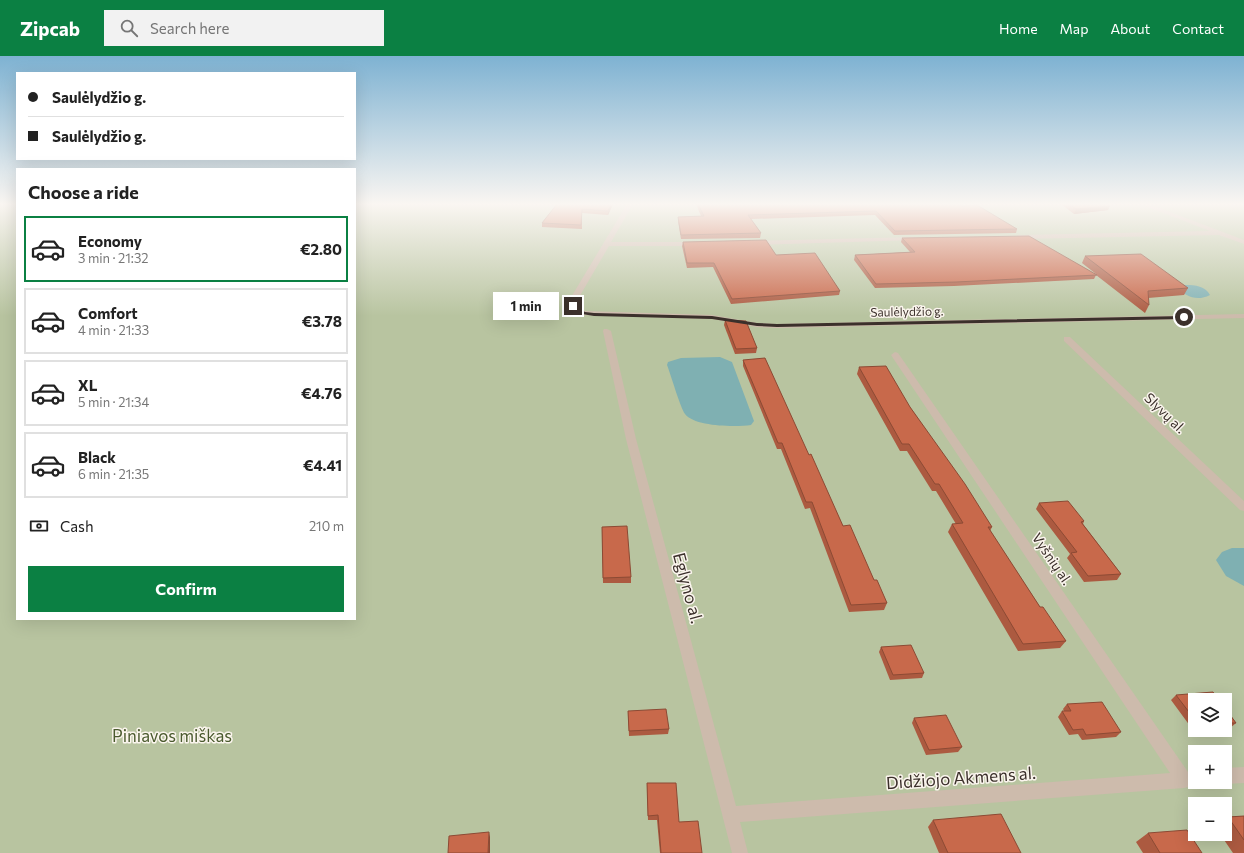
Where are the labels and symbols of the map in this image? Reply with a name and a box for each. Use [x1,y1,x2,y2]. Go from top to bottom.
callout: 1 min [493,292,559,320]
route end [564,297,582,315]
street label: Saulėlydžio g. [870,303,944,319]
route start [1175,308,1193,326]
street label: Slyvų al. [1141,389,1190,436]
street label: Vyšnių al. [1029,530,1076,588]
street label: Eglyno al. [669,550,708,626]
park label: Piniavos miškas [112,725,232,746]
street label: Didžiojo Akmens al. [885,762,1037,793]

